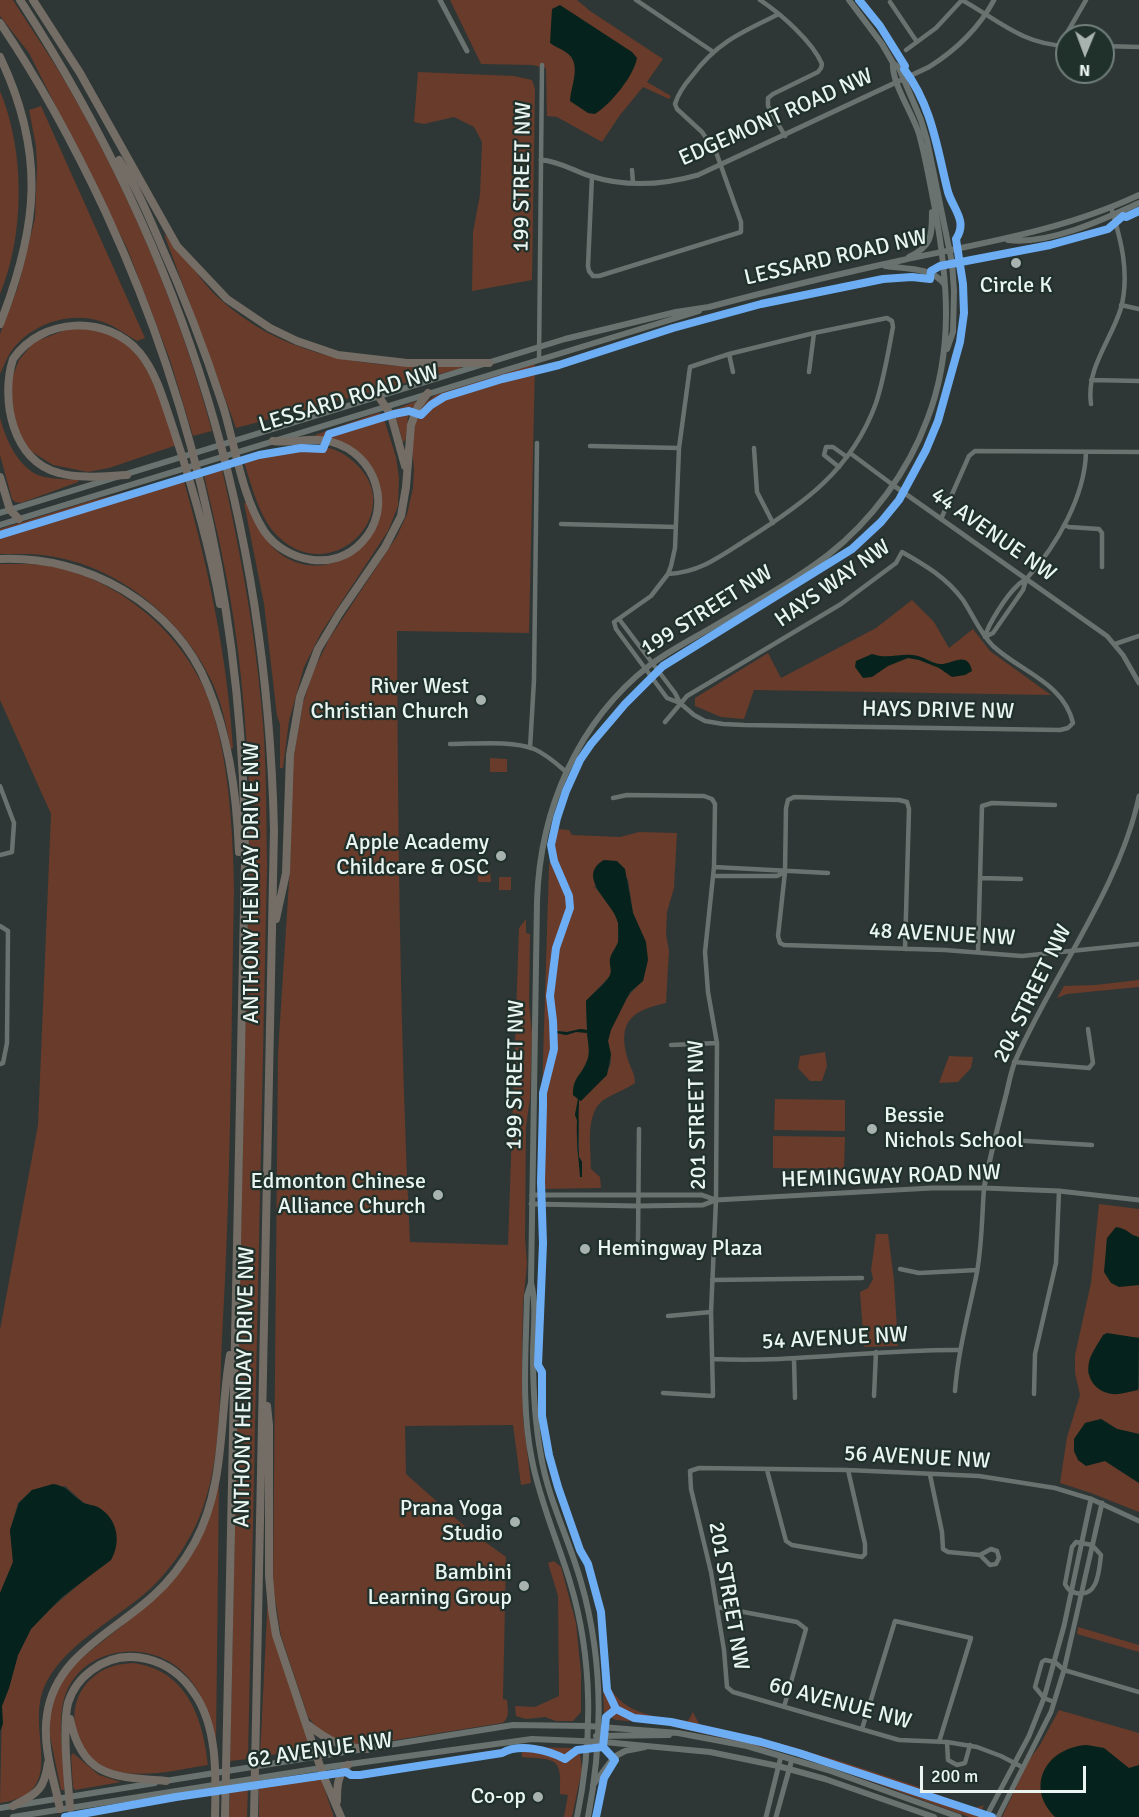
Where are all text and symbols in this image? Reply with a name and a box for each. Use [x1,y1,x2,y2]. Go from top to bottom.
north arrow [1055,24,1115,84]
text: N [1079,60,1090,80]
street label: EDGEMONT ROAD NW [675,63,877,173]
street label: 199 STREET NW [508,102,538,252]
street label: LESSARD ROAD NW [742,224,930,292]
marker: Circle K [1009,256,1023,270]
place label: Circle K [980,273,1052,299]
street label: LESSARD ROAD NW [256,359,442,439]
street label: 44 AVENUE NW [925,482,1061,588]
street label: HAYS WAY NW [770,535,896,633]
street label: 199 STREET NW [636,560,778,662]
place label: River West Christian Church [311,674,469,726]
marker: River West Christian Church [474,693,488,707]
street label: HAYS DRIVE NW [862,696,1014,726]
street label: ANTHONY HENDAY DRIVE NW [239,742,265,1024]
place label: Apple Academy Childcare & OSC [336,830,489,882]
marker: Apple Academy Childcare & OSC [494,849,508,863]
street label: 48 AVENUE NW [868,918,1016,952]
street label: 204 STREET NW [988,921,1078,1067]
street label: 199 STREET NW [501,1000,531,1150]
street label: 201 STREET NW [683,1040,713,1190]
place label: Bessie Nichols School [884,1103,1024,1154]
marker: Bessie Nichols School [865,1122,879,1136]
street label: HEMINGWAY ROAD NW [781,1160,1001,1194]
place label: Edmonton Chinese Alliance Church [251,1169,426,1220]
marker: Edmonton Chinese Alliance Church [431,1188,445,1202]
place label: Hemingway Plaza [597,1236,763,1262]
marker: Hemingway Plaza [578,1242,592,1256]
street label: ANTHONY HENDAY DRIVE NW [229,1246,261,1528]
street label: 54 AVENUE NW [761,1322,909,1356]
street label: 56 AVENUE NW [843,1441,991,1475]
place label: Prana Yoga Studio [400,1496,503,1548]
marker: Prana Yoga Studio [508,1515,522,1529]
street label: 201 STREET NW [702,1520,754,1672]
place label: Bambini Learning Group [367,1560,512,1612]
marker: Bambini Learning Group [517,1579,531,1593]
street label: 60 AVENUE NW [766,1672,914,1736]
street label: 62 AVENUE NW [246,1728,394,1774]
scale bar [923,1754,1090,1792]
text: 200 m [931,1765,978,1787]
place label: Co-op [471,1784,526,1810]
marker: Co-op [531,1790,545,1804]

